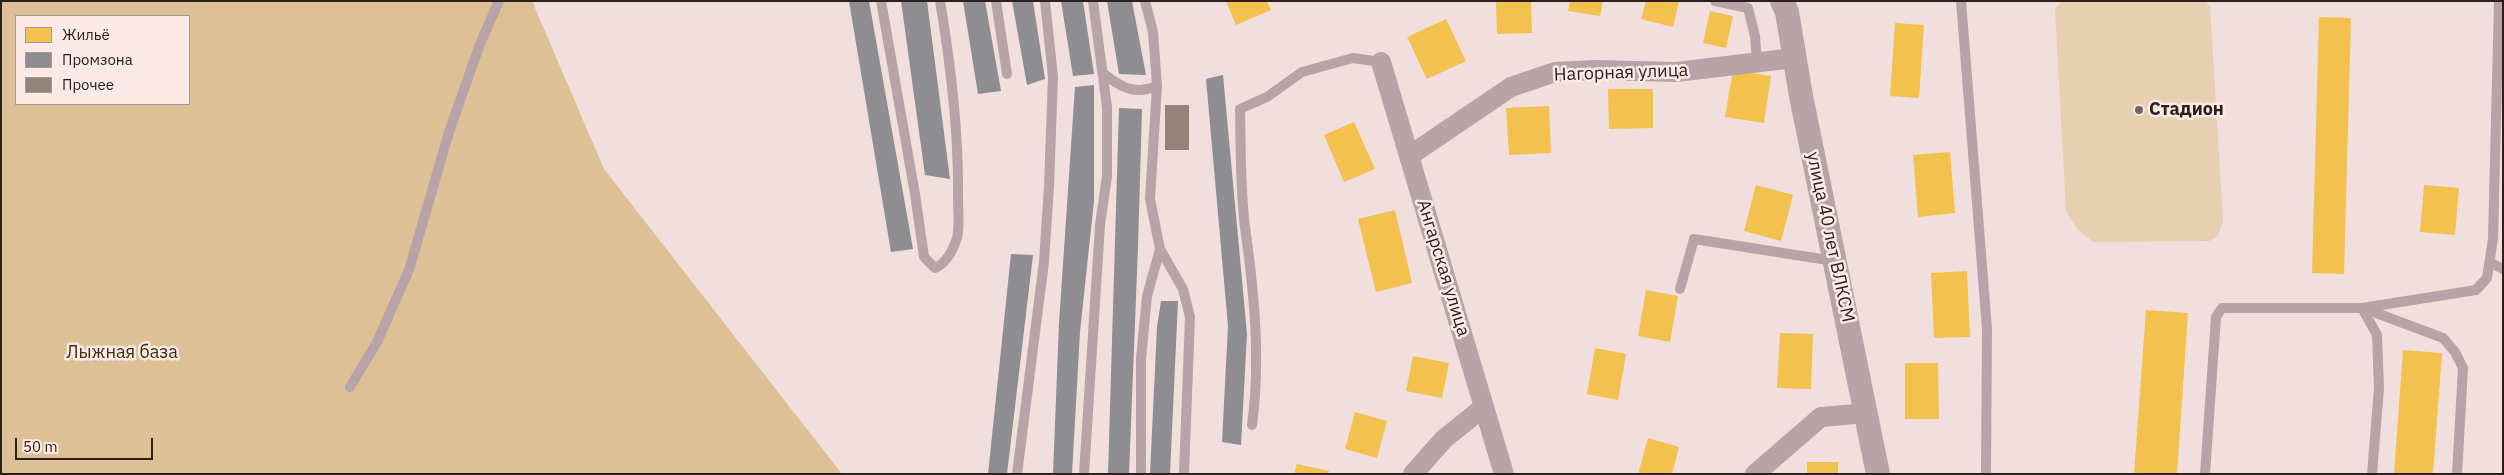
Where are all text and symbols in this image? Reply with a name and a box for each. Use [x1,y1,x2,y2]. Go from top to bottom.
legend [15,15,190,105]
text: Жильё [62,25,110,44]
text: Промзона [62,50,133,69]
street label: Нагорная улица [1554,60,1688,86]
text: Прочее [62,75,114,94]
place label: Стадион [2149,99,2224,121]
marker: Стадион [2133,104,2145,116]
street label: улица 40 лет ВЛКСМ [1801,150,1859,324]
street label: Ангарская улица [1412,197,1474,339]
park label: Лыжная база [66,342,178,364]
scale bar [18,428,155,460]
text: 50 m [23,437,58,456]

